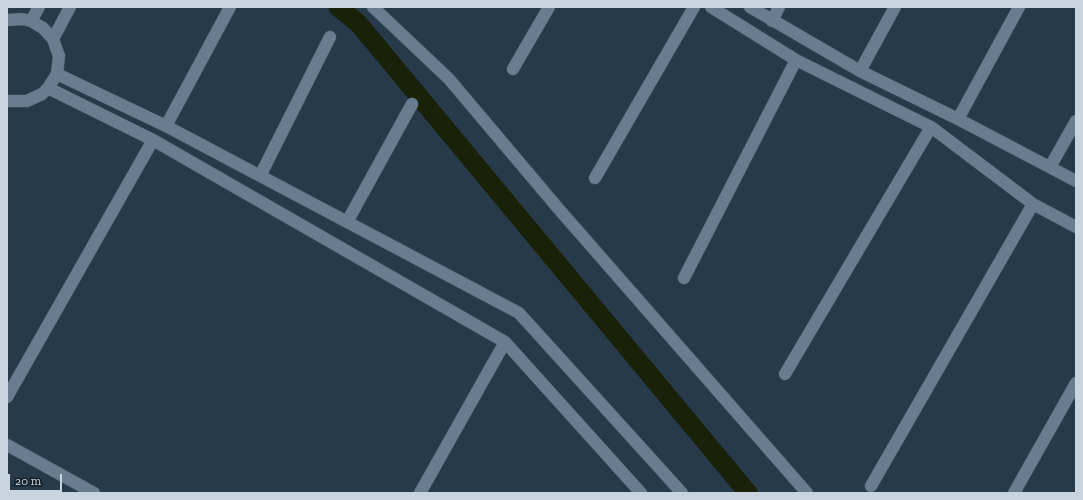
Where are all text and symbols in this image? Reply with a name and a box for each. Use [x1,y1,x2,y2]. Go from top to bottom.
scale bar [10,466,64,492]
text: 20 m [15,474,41,488]

